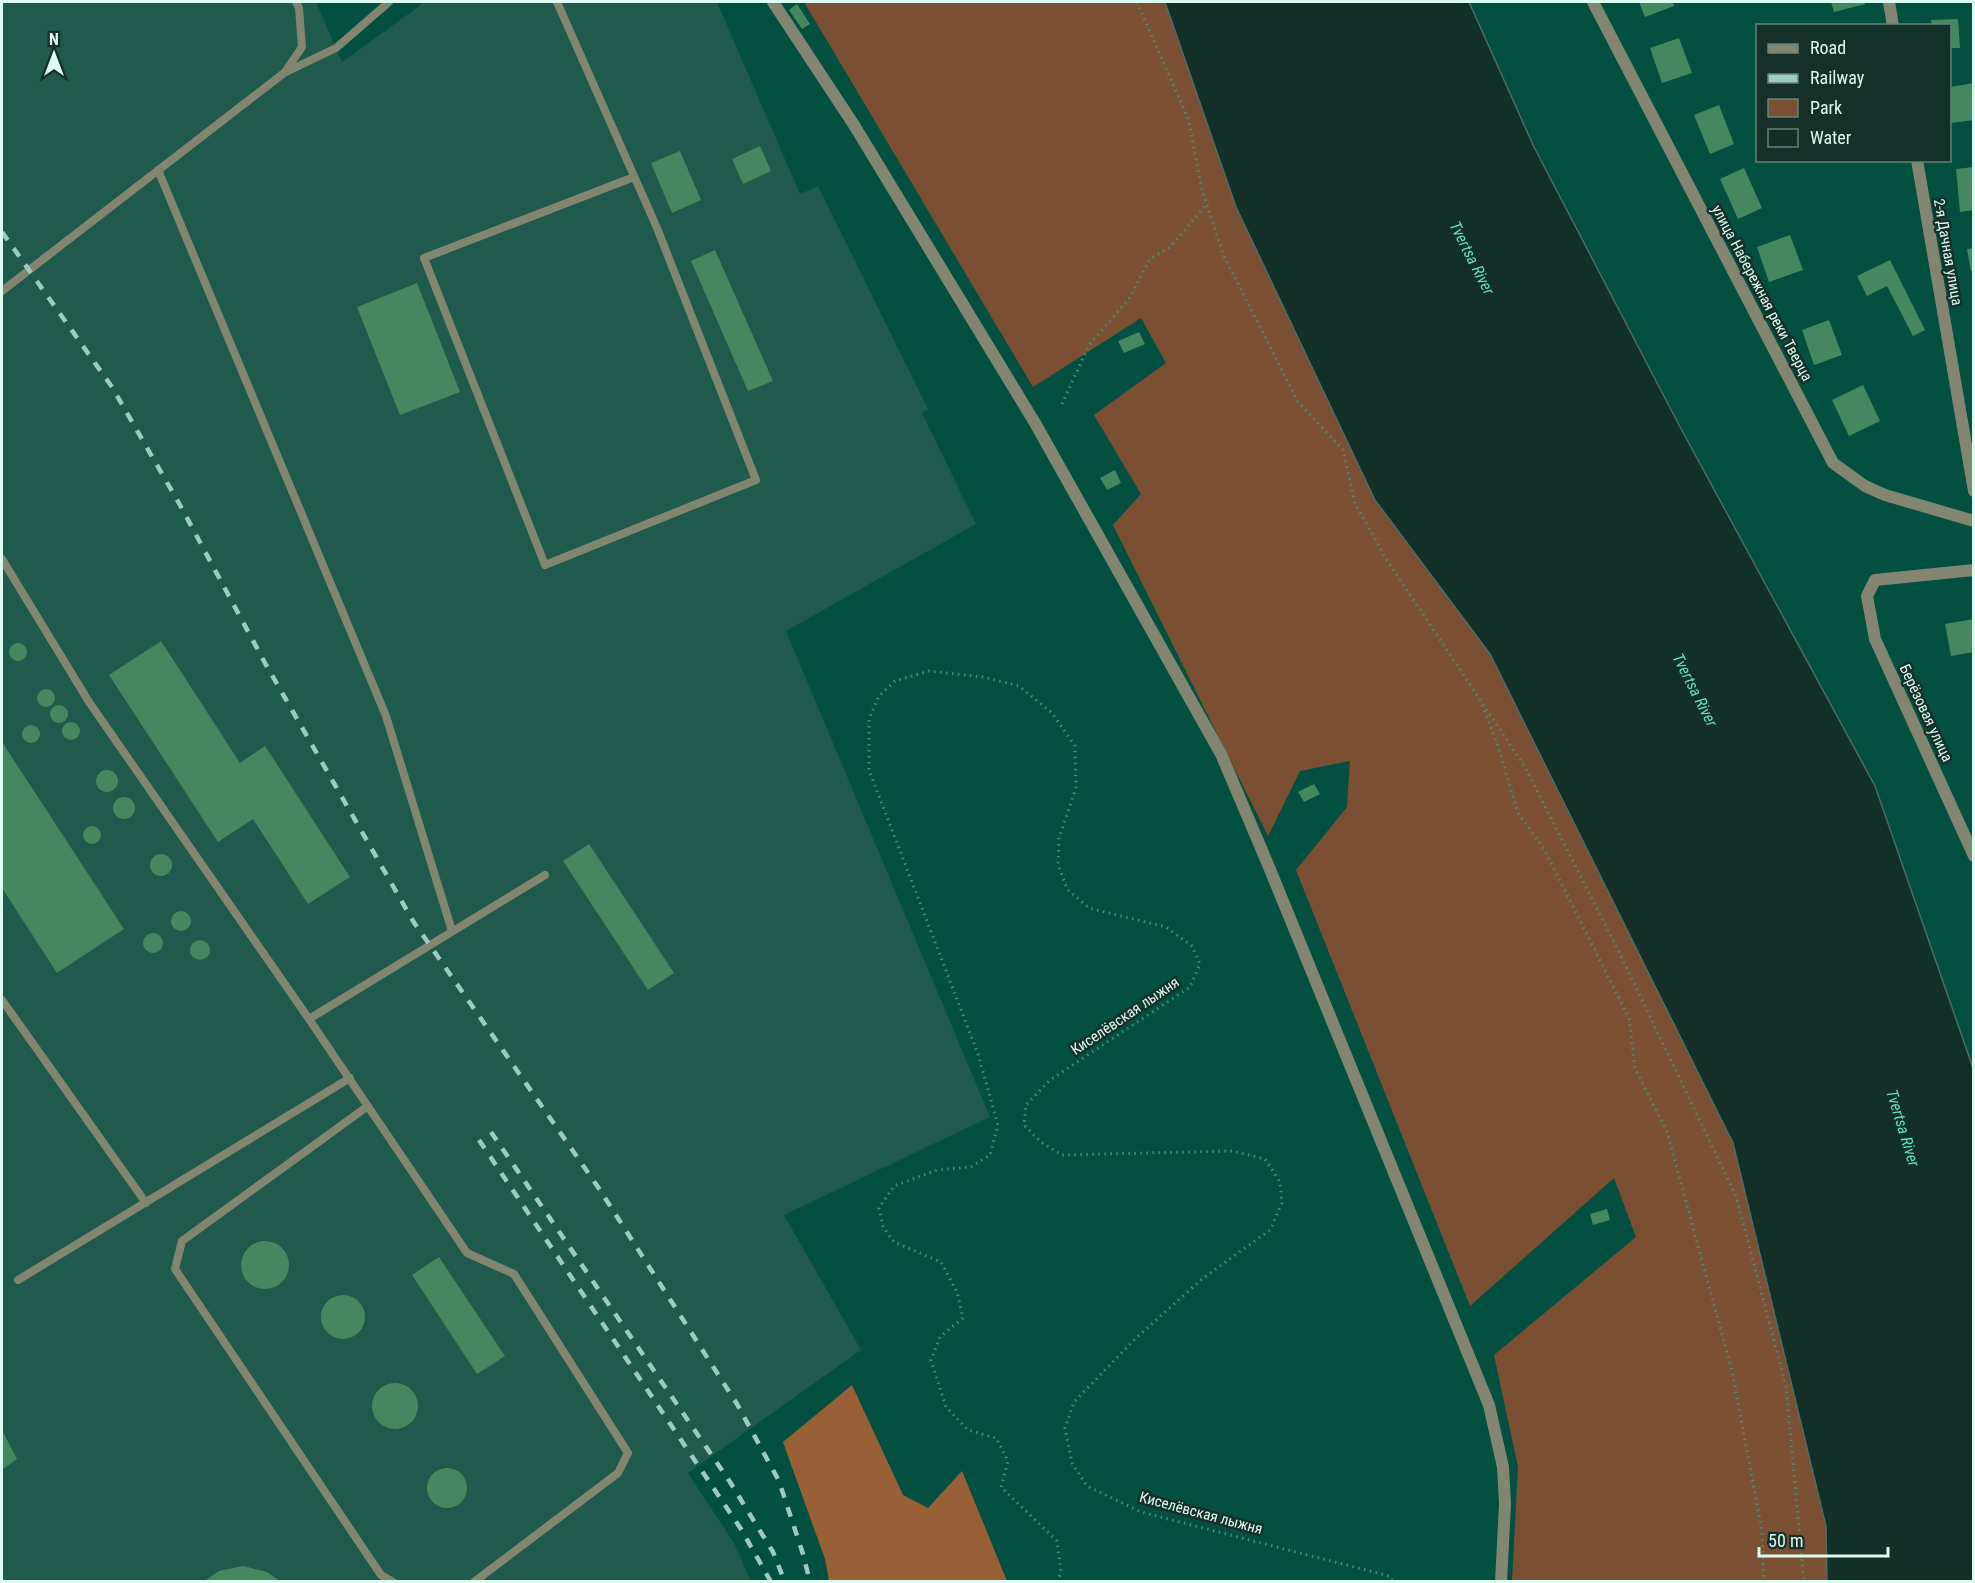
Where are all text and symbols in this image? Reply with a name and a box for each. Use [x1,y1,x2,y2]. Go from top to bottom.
north arrow [24,24,84,84]
legend [1756,24,1951,162]
text: N [49,30,59,49]
text: Road [1810,37,1846,58]
text: Railway [1810,67,1865,88]
text: Park [1810,97,1842,118]
text: Water [1810,127,1852,148]
street label: 2-я Дачная улица [1930,197,1966,307]
street label: улица Набережная реки Тверца [1708,202,1816,384]
water label: Tvertsa River [1445,218,1499,299]
water label: Tvertsa River [1668,650,1722,731]
street label: Берёзовая улица [1896,661,1956,765]
street label: Киселёвская лыжня [1067,973,1183,1059]
water label: Tvertsa River [1882,1087,1924,1170]
street label: Киселёвская лыжня [1137,1488,1265,1538]
scale bar [1759,1520,1888,1558]
text: 50 m [1768,1530,1803,1551]

